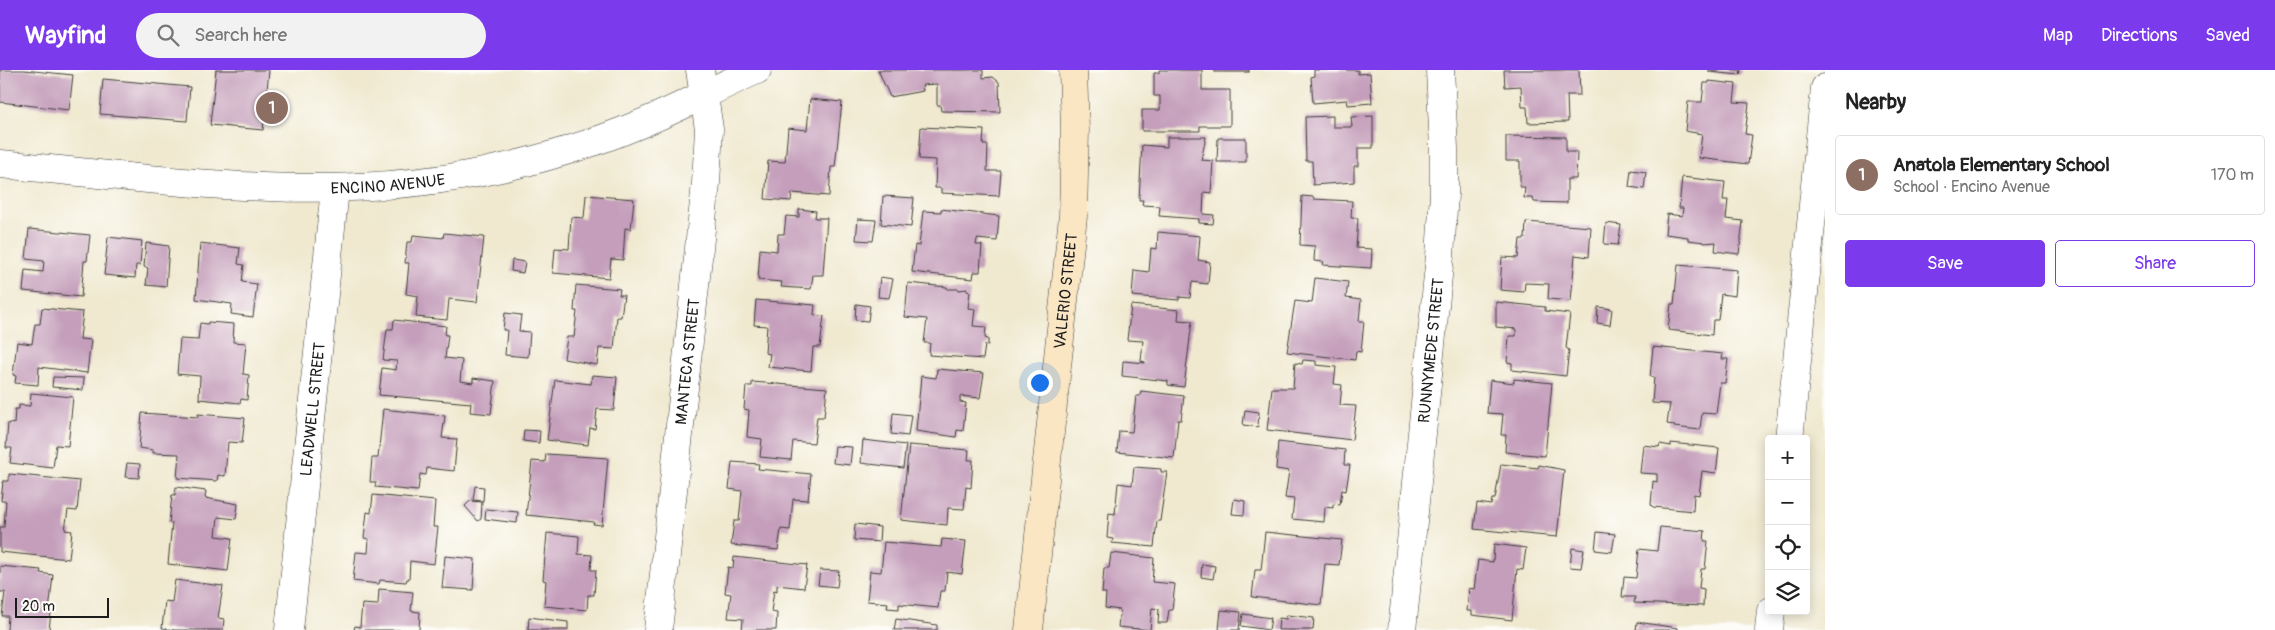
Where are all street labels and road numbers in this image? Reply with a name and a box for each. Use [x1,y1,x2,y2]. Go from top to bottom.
street label: ENCINO AVENUE [330,170,446,199]
street label: VALERIO STREET [1050,232,1082,350]
street label: RUNNYMEDE STREET [1414,277,1449,424]
street label: MANTECA STREET [671,297,705,426]
street label: LEADWELL STREET [296,341,330,477]

